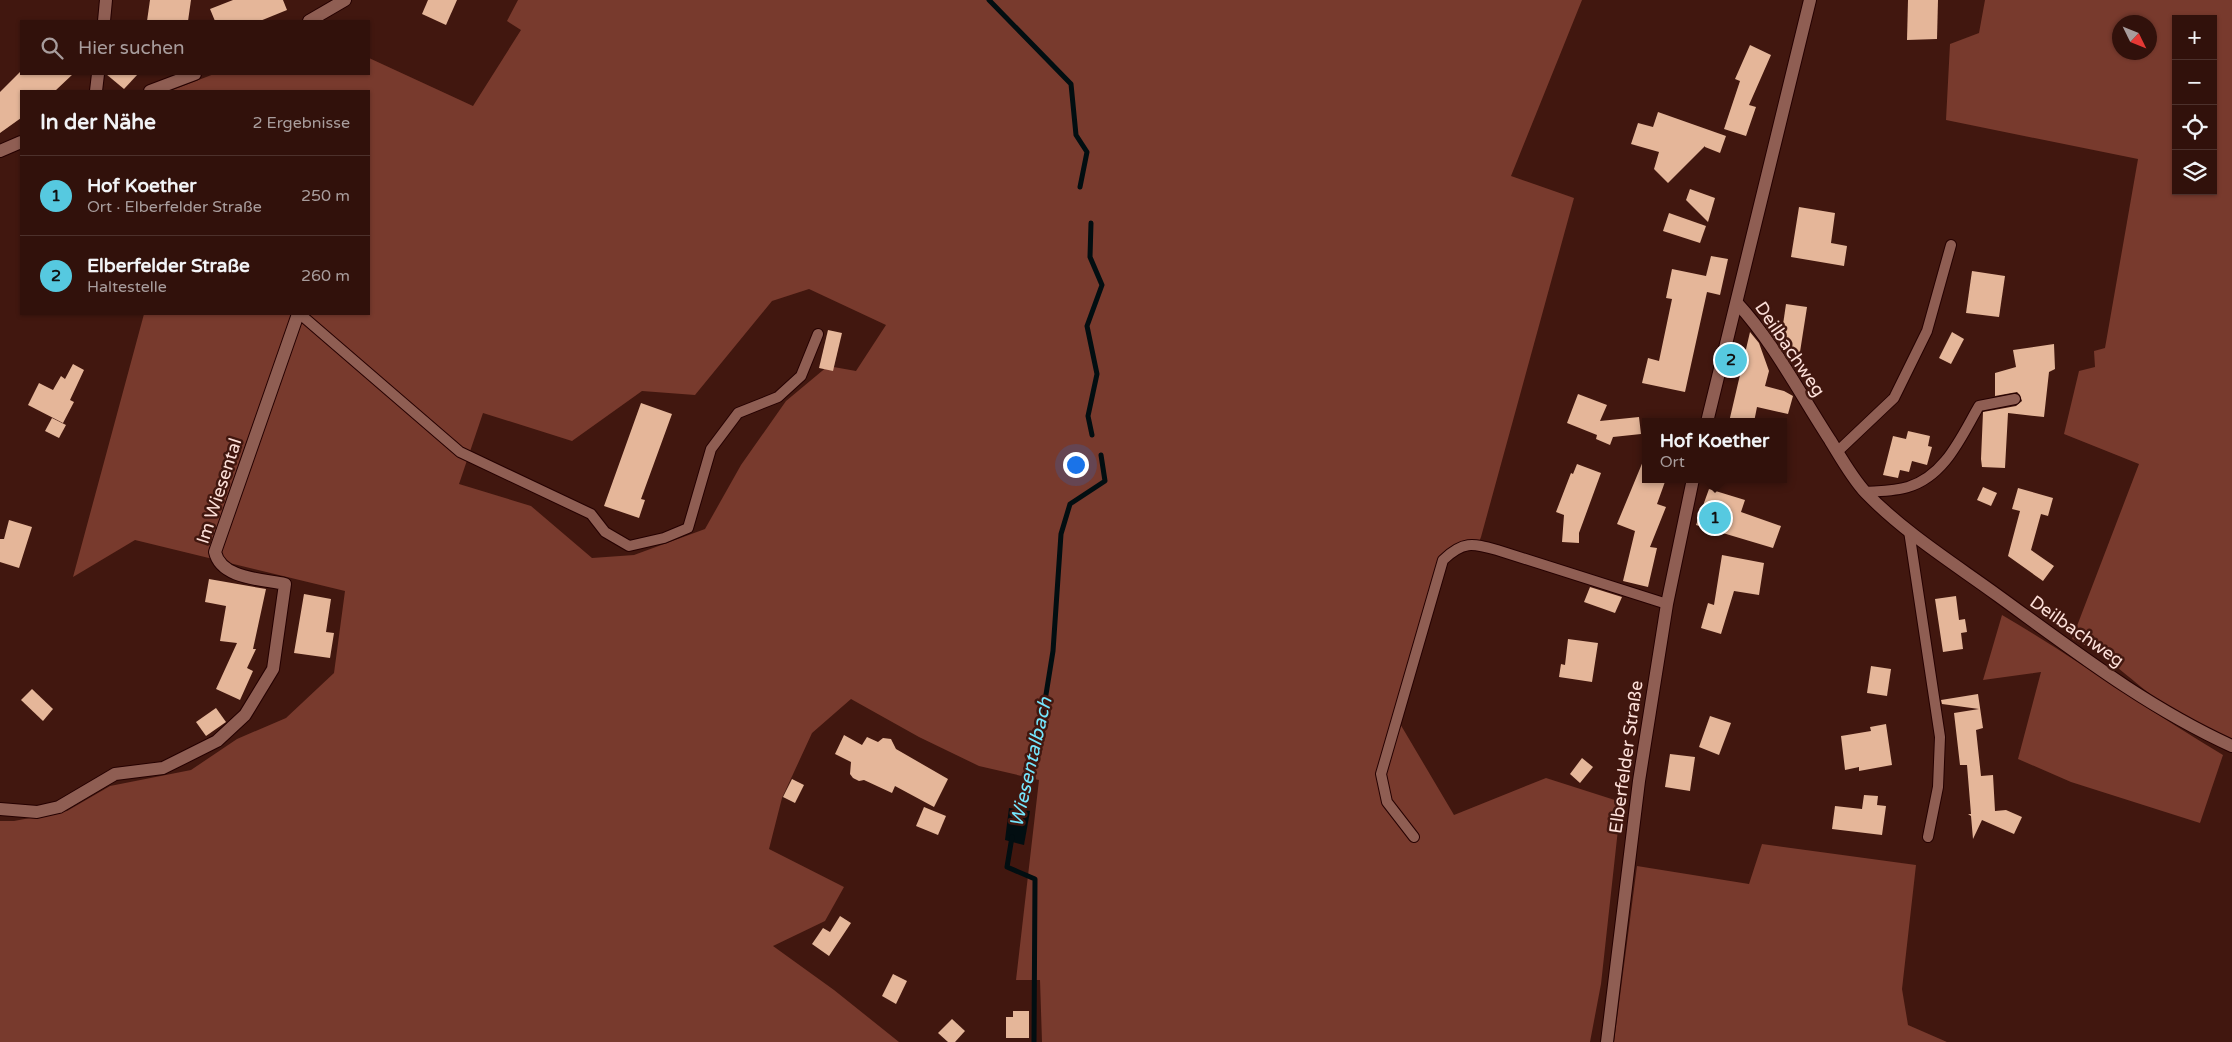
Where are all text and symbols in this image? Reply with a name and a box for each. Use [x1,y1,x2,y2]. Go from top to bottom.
north arrow [2112,15,2157,60]
map controls [2172,15,2217,195]
button: + [2172,15,2217,60]
search box [20,20,370,75]
icon: search [38,34,66,62]
text: Hier suchen [78,37,185,59]
button: − [2172,60,2217,105]
button: locate [2172,105,2217,150]
text: In der Nähe [40,110,156,135]
text: 2 Ergebnisse [252,113,350,133]
button: layers [2172,150,2217,195]
text: Hof Koether [87,175,197,197]
text: 1 [51,186,61,206]
text: 250 m [301,186,350,206]
text: Ort · Elberfelder Straße [87,197,262,217]
text: Elberfelder Straße [87,255,250,277]
text: 2 [51,266,61,286]
text: 260 m [301,266,350,286]
text: Haltestelle [87,277,167,297]
street label: Deilbachweg [1750,297,1830,401]
pin: 2 [1715,341,1747,379]
popup [1642,418,1787,483]
text: Hof Koether [1660,430,1769,452]
street label: Im Wiesental [192,435,246,547]
your location [1063,452,1089,478]
text: Ort [1660,452,1685,472]
pin: 1 [1699,499,1731,537]
street label: Deilbachweg [2026,590,2128,672]
street label: Elberfelder Straße [1604,679,1648,835]
water label: Wiesentalbach [1005,695,1057,829]

